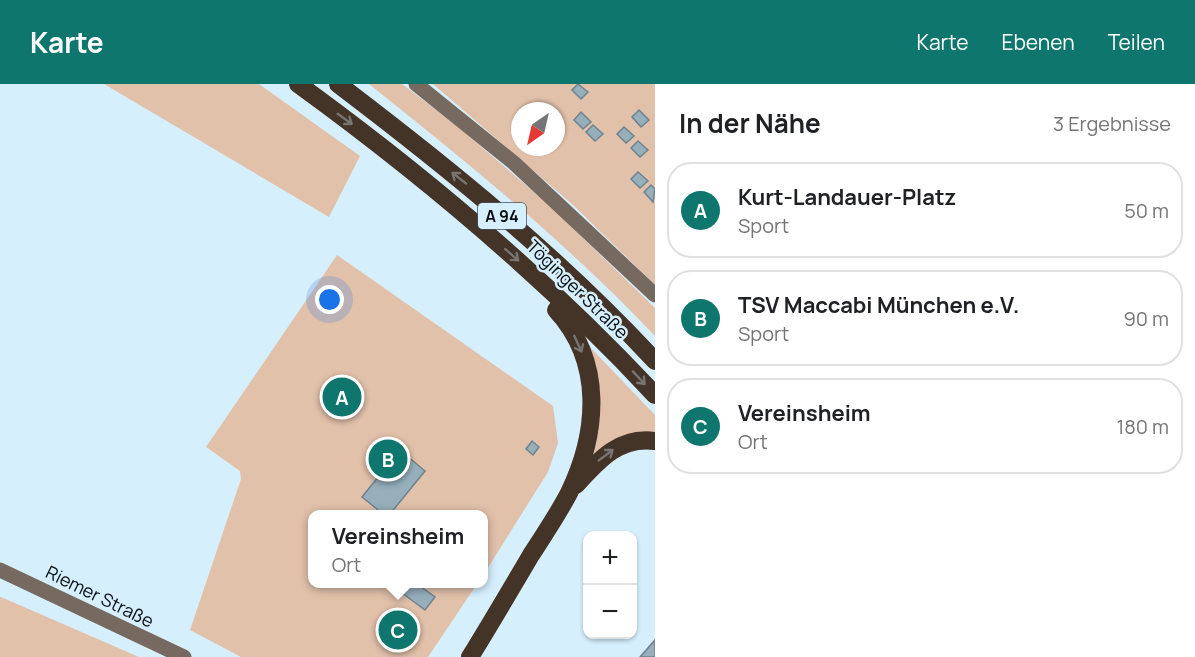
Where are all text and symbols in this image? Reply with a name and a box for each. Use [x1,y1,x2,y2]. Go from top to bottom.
text: Karte [30,23,104,61]
text: Karte [916,28,968,56]
text: Ebenen [1001,28,1075,56]
text: Teilen [1108,28,1165,56]
north arrow [511,102,565,156]
text: In der Nähe [679,105,821,141]
text: 3 Ergebnisse [1053,110,1171,137]
one-way arrow [336,112,352,125]
one-way arrow [452,171,468,184]
text: Kurt-Landauer-Platz [738,182,956,212]
text: A [694,197,707,224]
text: 50 m [1124,197,1169,224]
road number: A 94 [478,203,526,229]
text: Sport [738,212,789,239]
street label: Töginger Straße [522,234,634,344]
one-way arrow [504,248,519,262]
your location [315,285,344,314]
text: TSV Maccabi München e.V. [738,290,1020,320]
text: B [694,305,707,332]
text: 90 m [1123,305,1169,332]
text: Sport [738,320,789,347]
one-way arrow [573,335,585,353]
one-way arrow [632,370,646,385]
pin: A [322,374,362,420]
text: Vereinsheim [738,398,871,428]
text: C [693,413,708,440]
text: 180 m [1116,413,1169,440]
text: Ort [738,428,768,455]
pin: B [368,436,408,482]
one-way arrow [597,449,613,461]
popup [308,510,488,588]
text: Vereinsheim [332,521,464,551]
map controls [583,531,637,639]
button: + [583,531,637,585]
text: Ort [332,551,361,578]
street label: Riemer Straße [42,559,158,633]
button: − [583,585,637,639]
pin: C [378,608,418,652]

